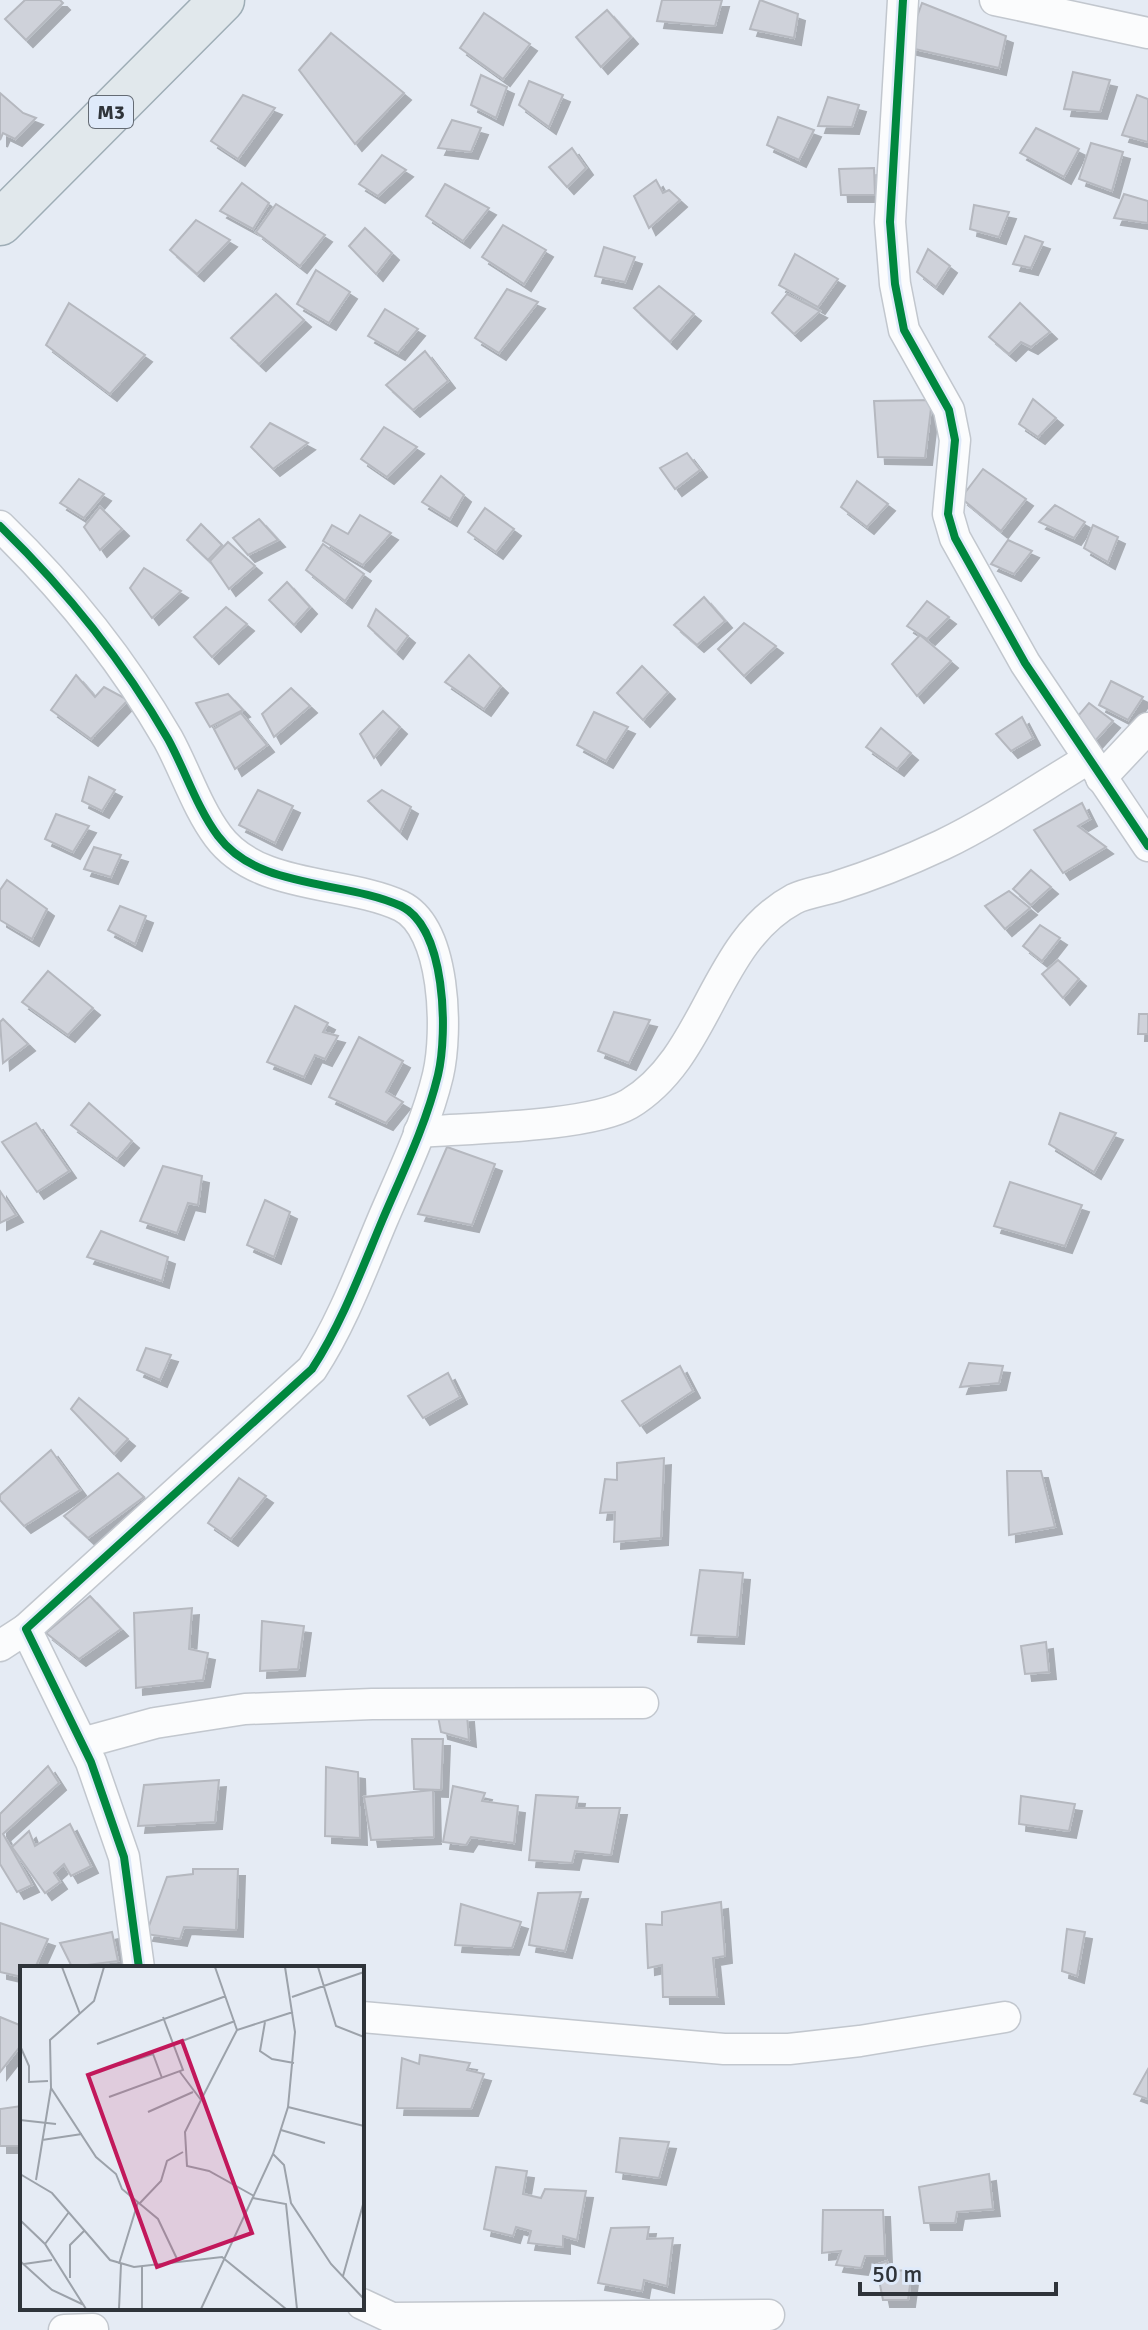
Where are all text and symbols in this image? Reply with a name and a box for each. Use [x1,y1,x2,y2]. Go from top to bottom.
road number: M3 [89,96,133,128]
inset map [20,1966,364,2310]
scale bar [860,2246,1056,2296]
text: 50 m [872,2259,922,2289]

